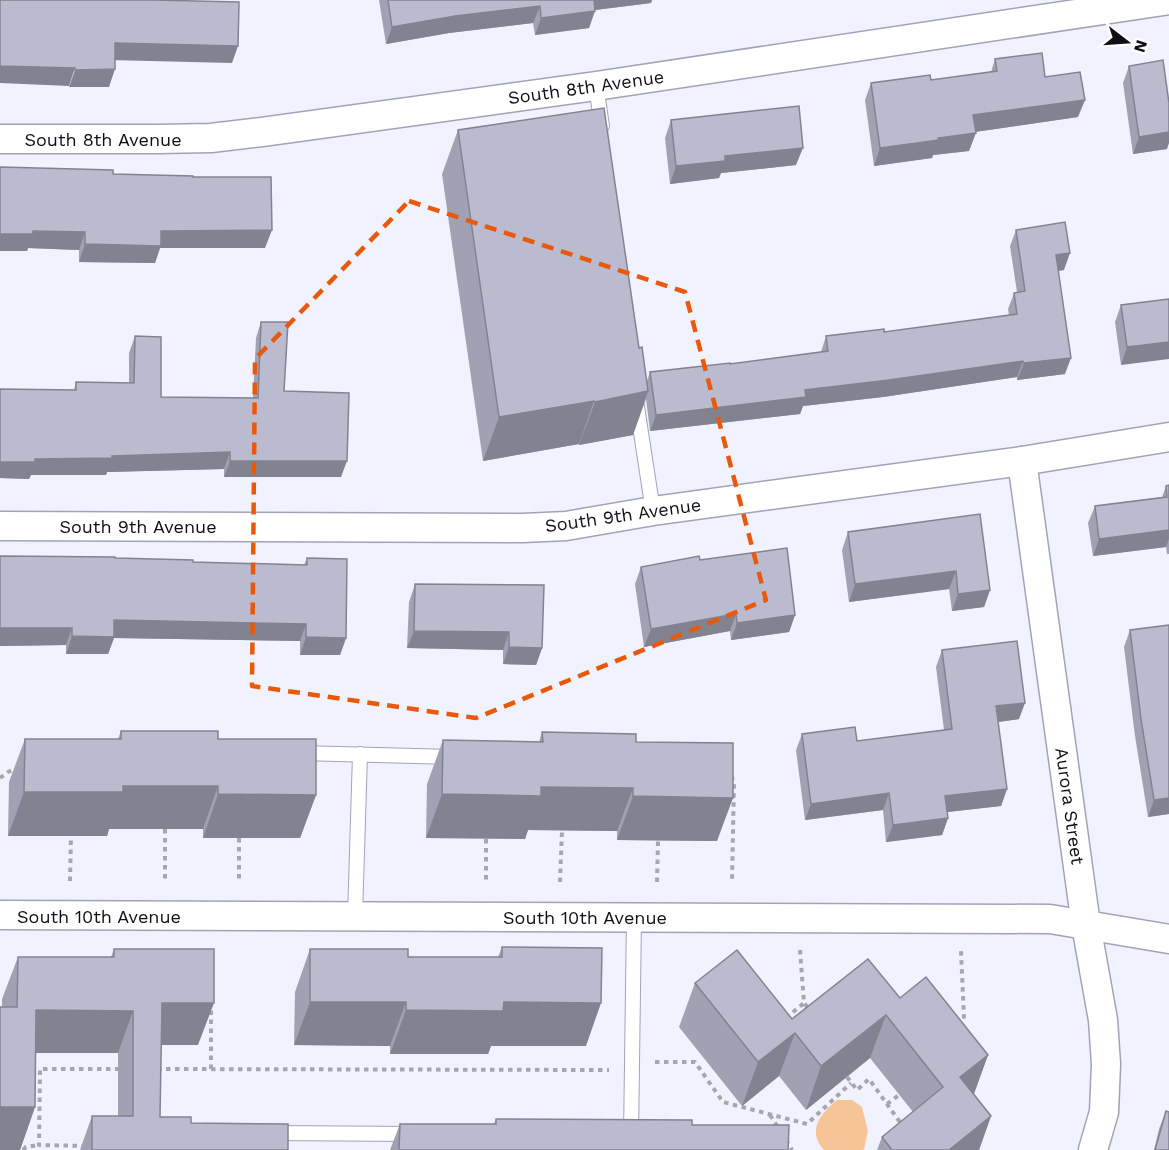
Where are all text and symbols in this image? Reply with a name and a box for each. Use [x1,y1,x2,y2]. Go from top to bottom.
north arrow [1097,12,1157,72]
text: N [1130,38,1152,55]
street label: South 8th Avenue [507,66,665,108]
street label: South 8th Avenue [24,129,182,150]
street label: South 9th Avenue [544,494,702,536]
street label: South 9th Avenue [59,516,217,537]
street label: Aurora Street [1051,746,1089,866]
street label: South 10th Avenue [17,906,181,927]
street label: South 10th Avenue [503,907,667,928]

